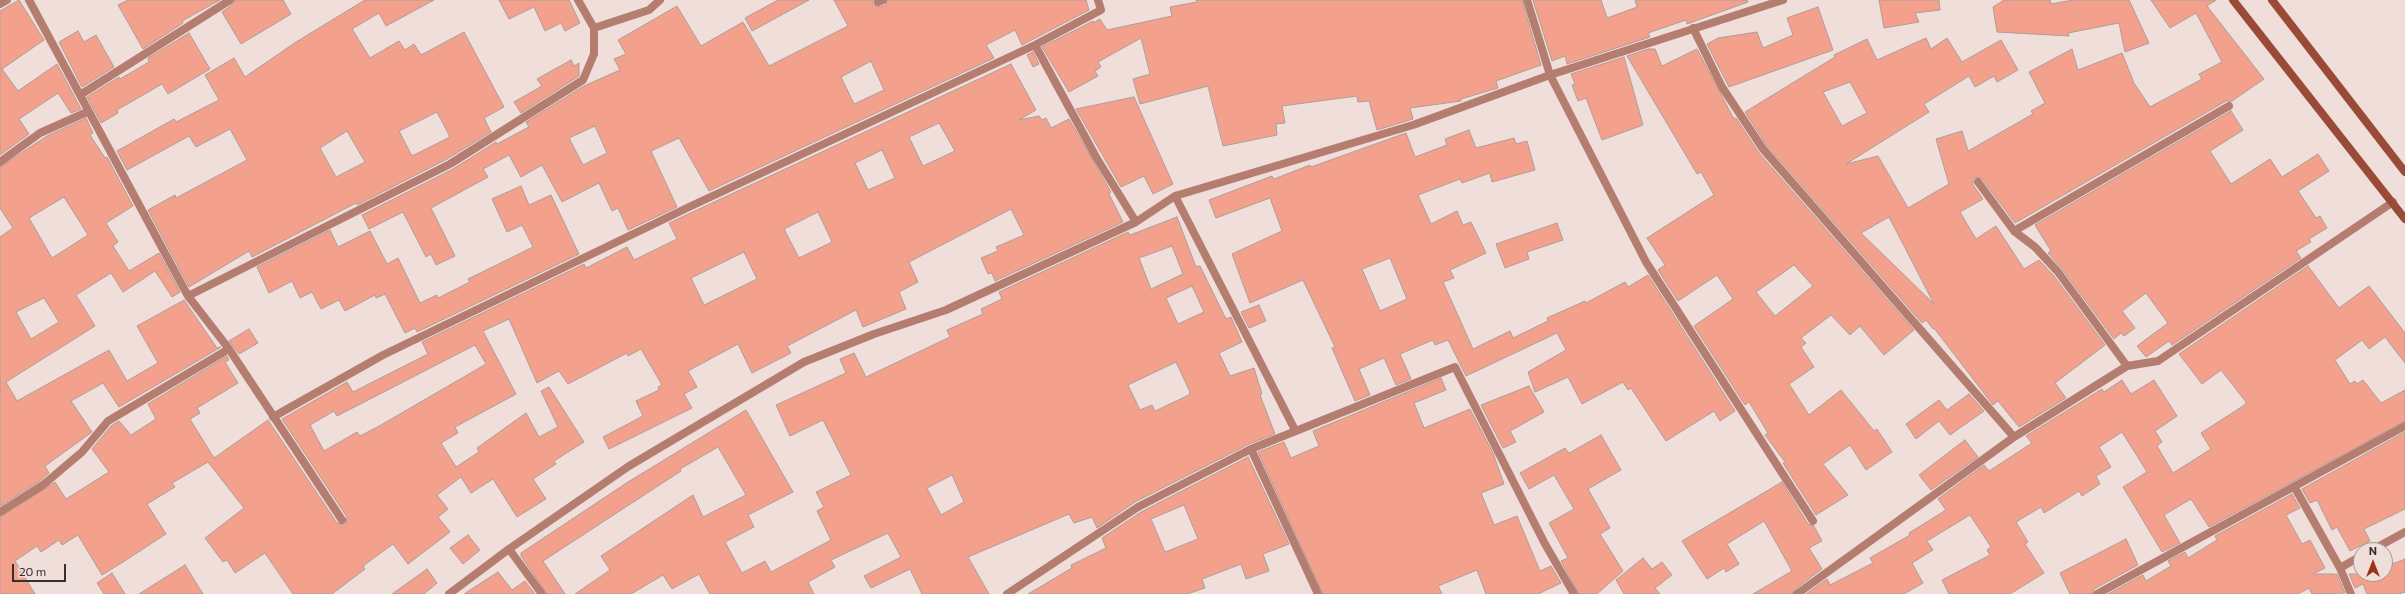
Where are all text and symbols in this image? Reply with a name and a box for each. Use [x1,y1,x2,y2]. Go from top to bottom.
north arrow [2353,542,2393,582]
text: N [2369,544,2377,557]
scale bar [14,556,68,582]
text: 20 m [19,564,46,578]

